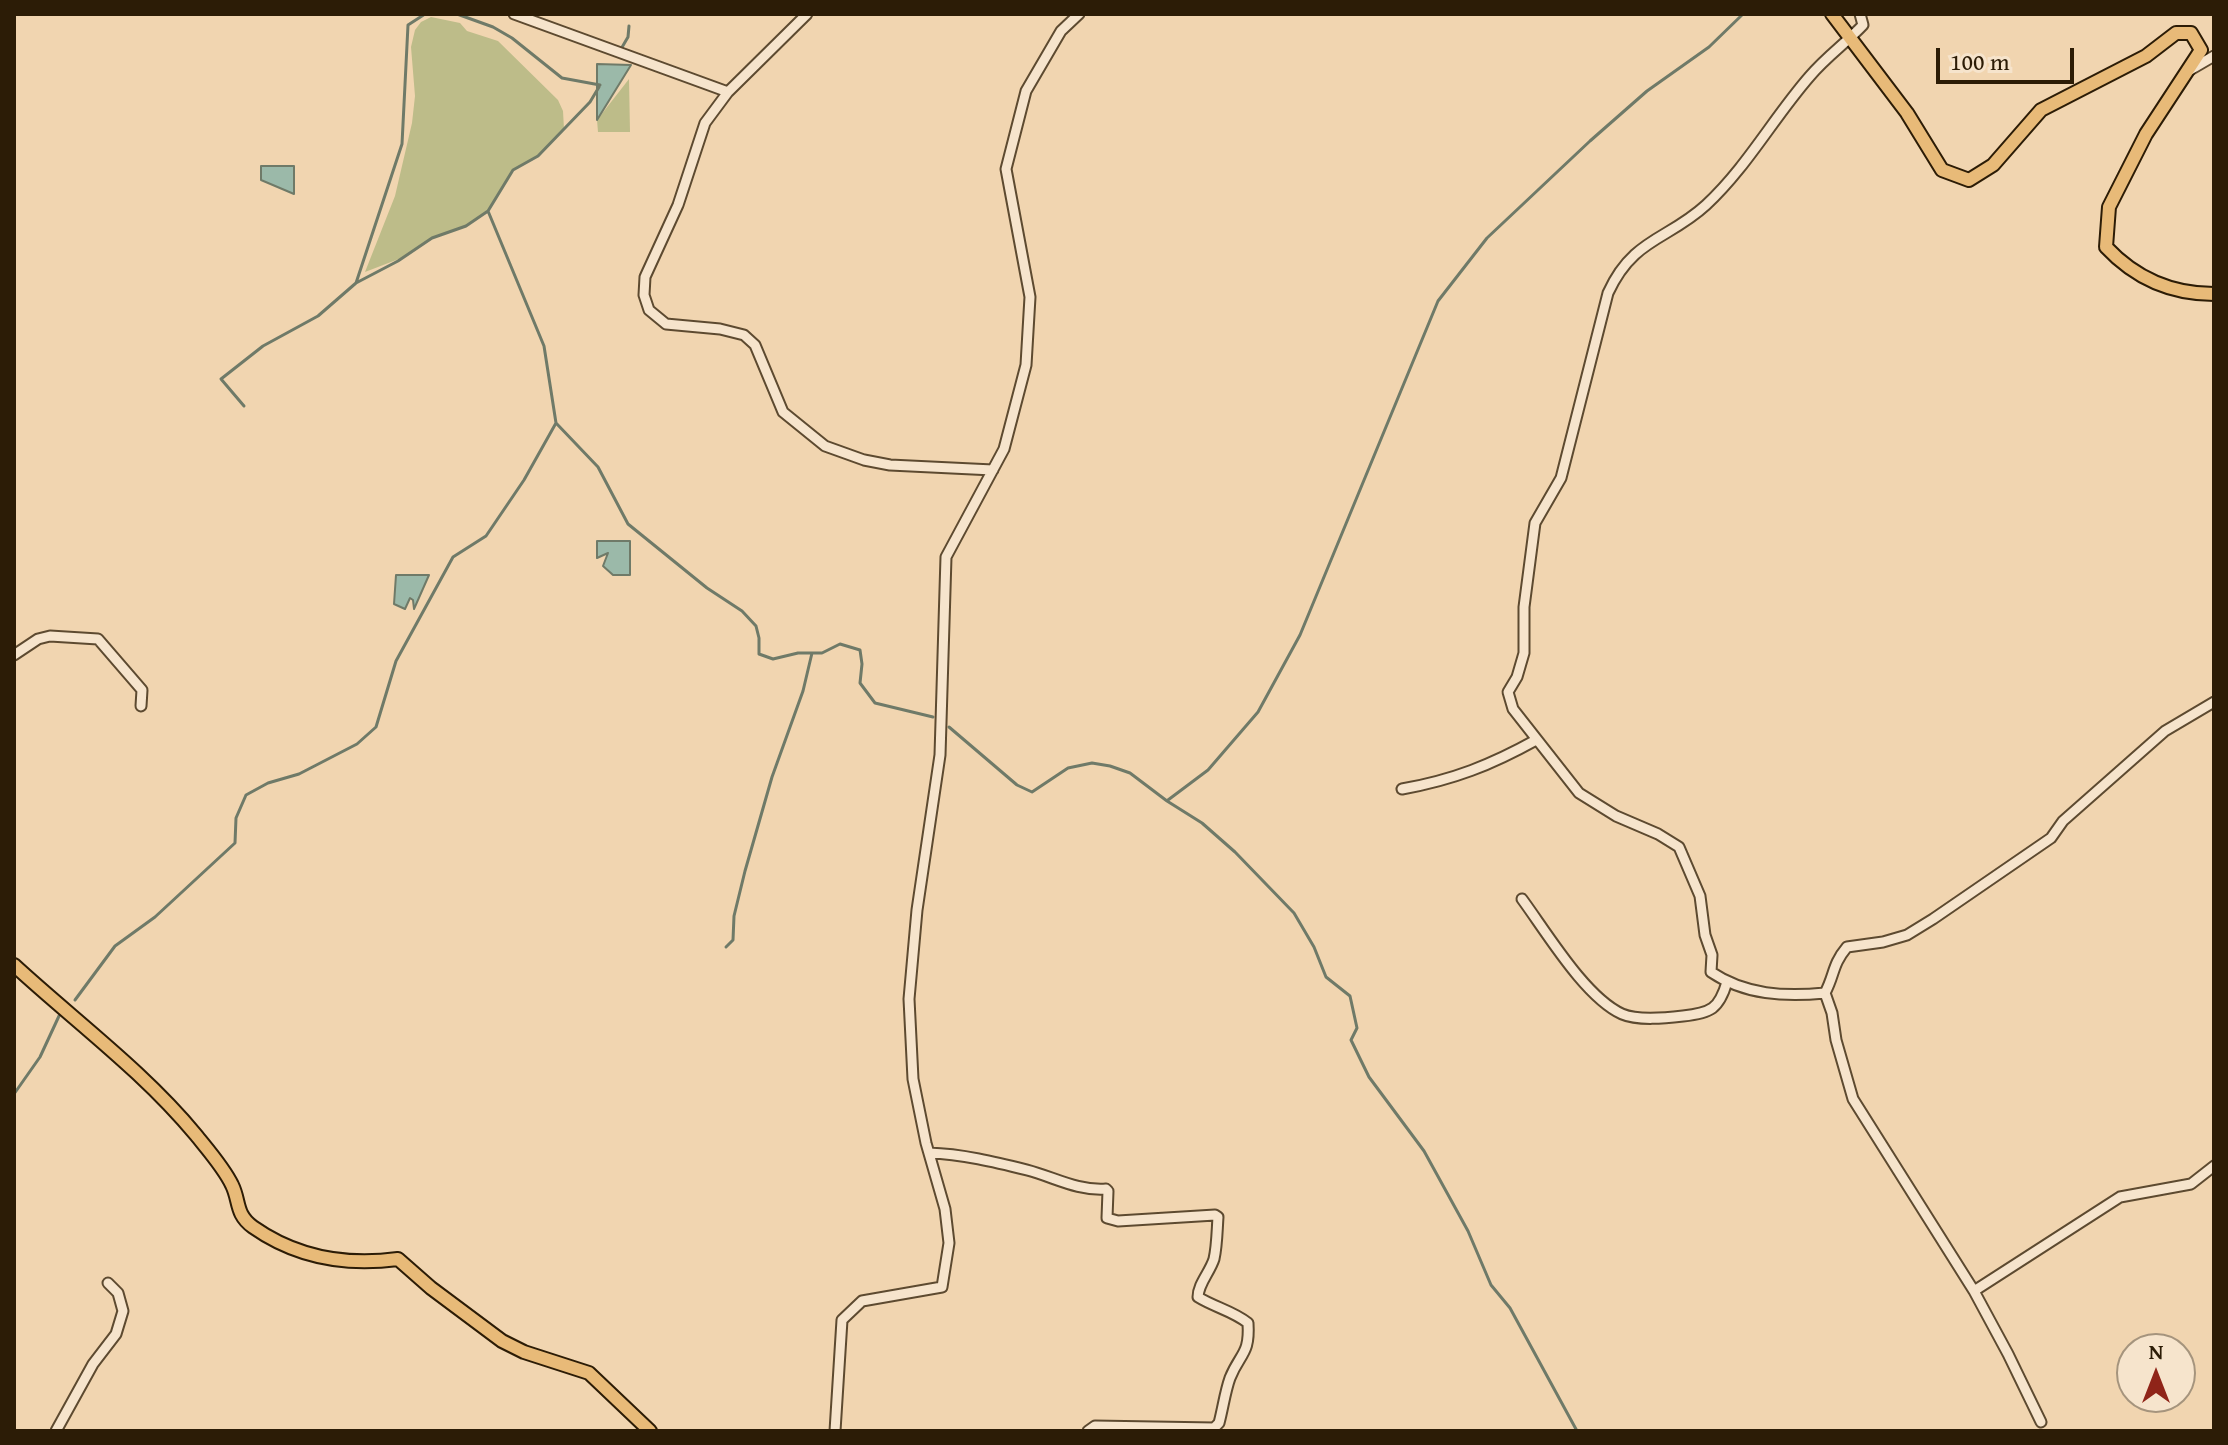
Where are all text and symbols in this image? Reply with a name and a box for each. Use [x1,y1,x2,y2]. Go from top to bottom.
scale bar [1940,32,2078,82]
text: 100 m [1950,44,2010,79]
north arrow [2116,1333,2196,1413]
text: N [2149,1335,2163,1367]

